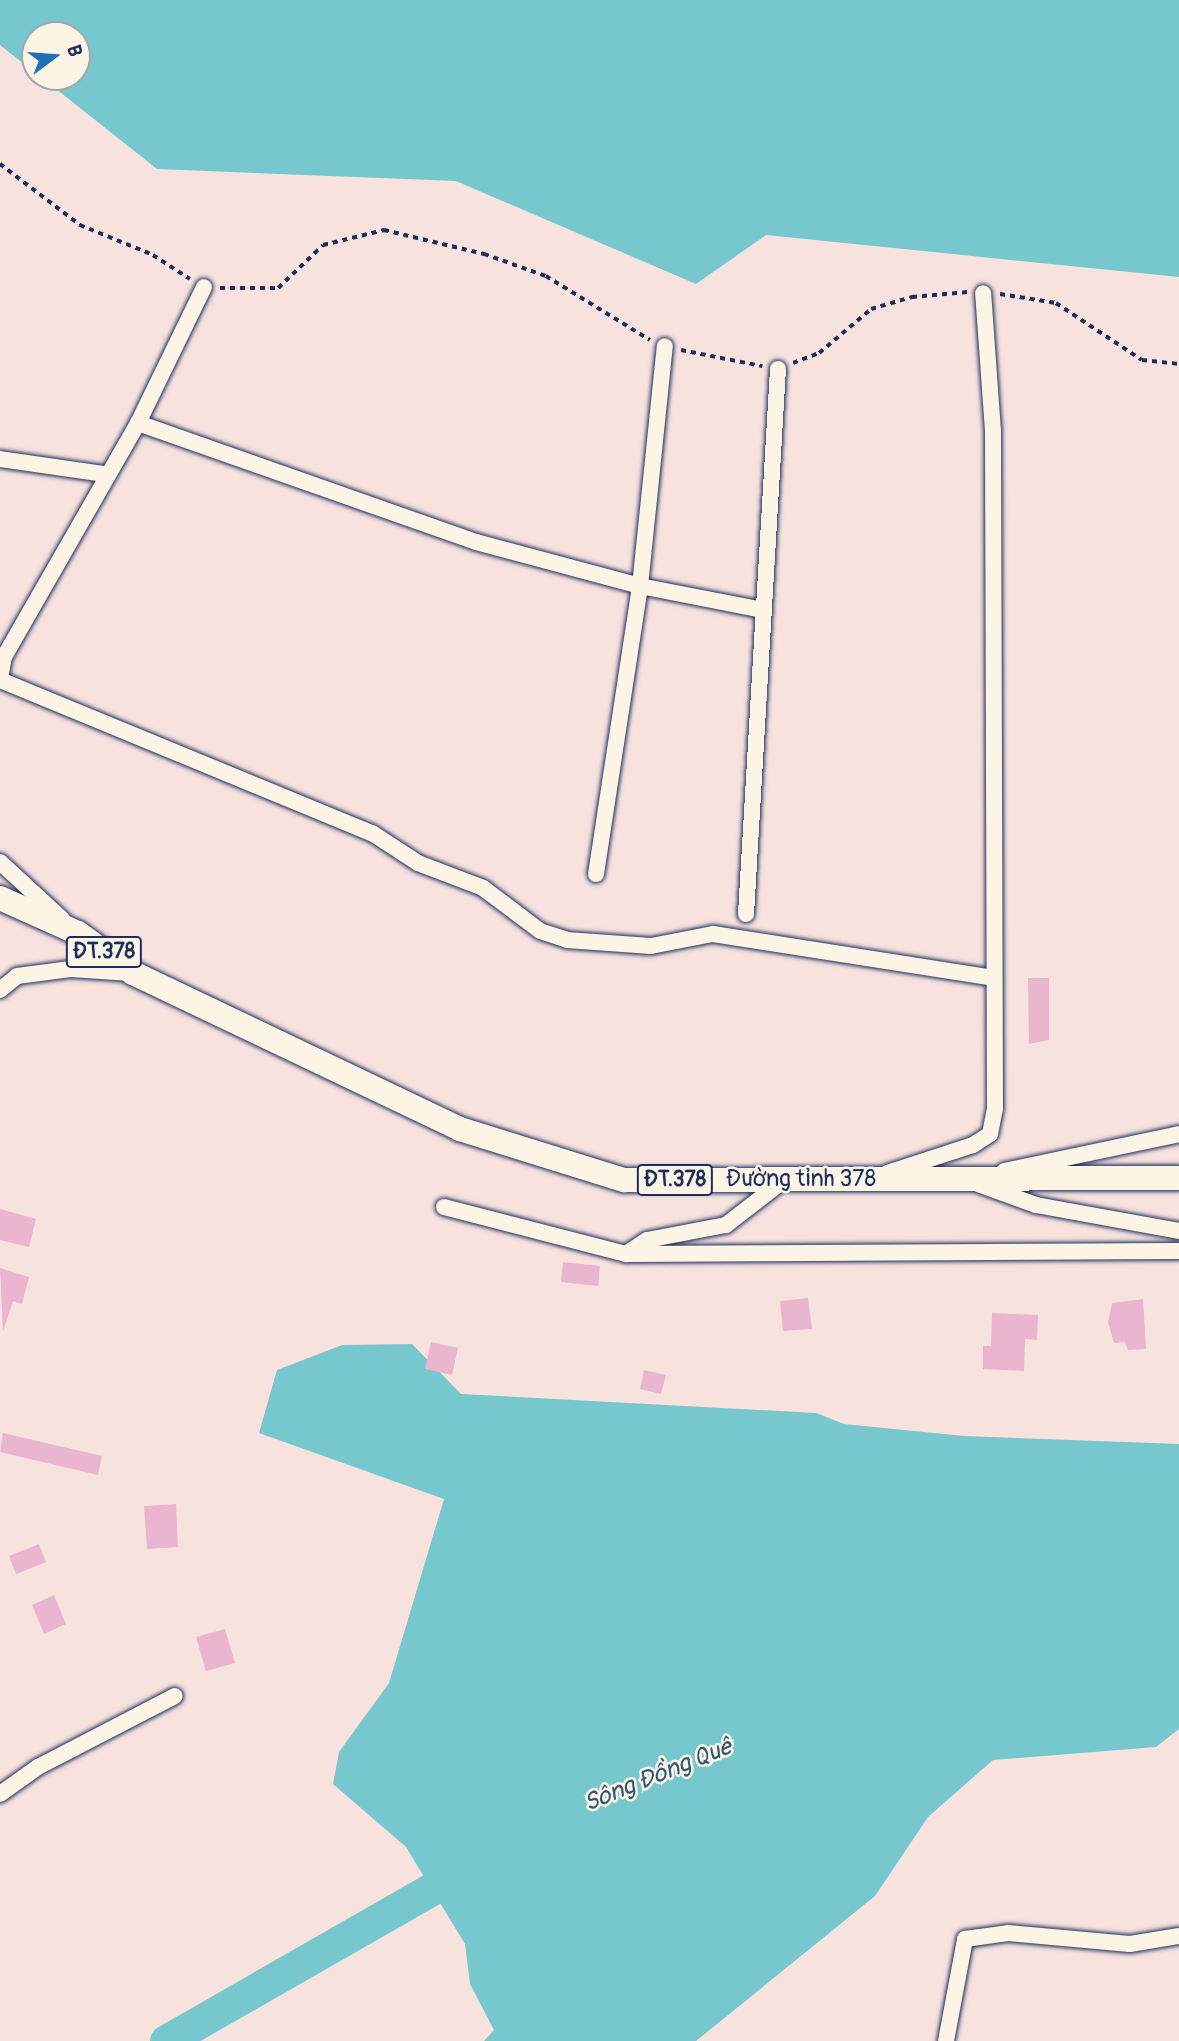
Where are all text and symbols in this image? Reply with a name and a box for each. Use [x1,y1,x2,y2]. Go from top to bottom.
north arrow [21,21,91,91]
text: B [61,42,87,59]
road number: ĐT.378 [66,934,142,970]
road number: ĐT.378 [636,1162,714,1198]
street label: Đường tỉnh 378 [726,1165,876,1193]
water label: Sông Đồng Quê [580,1732,736,1818]

